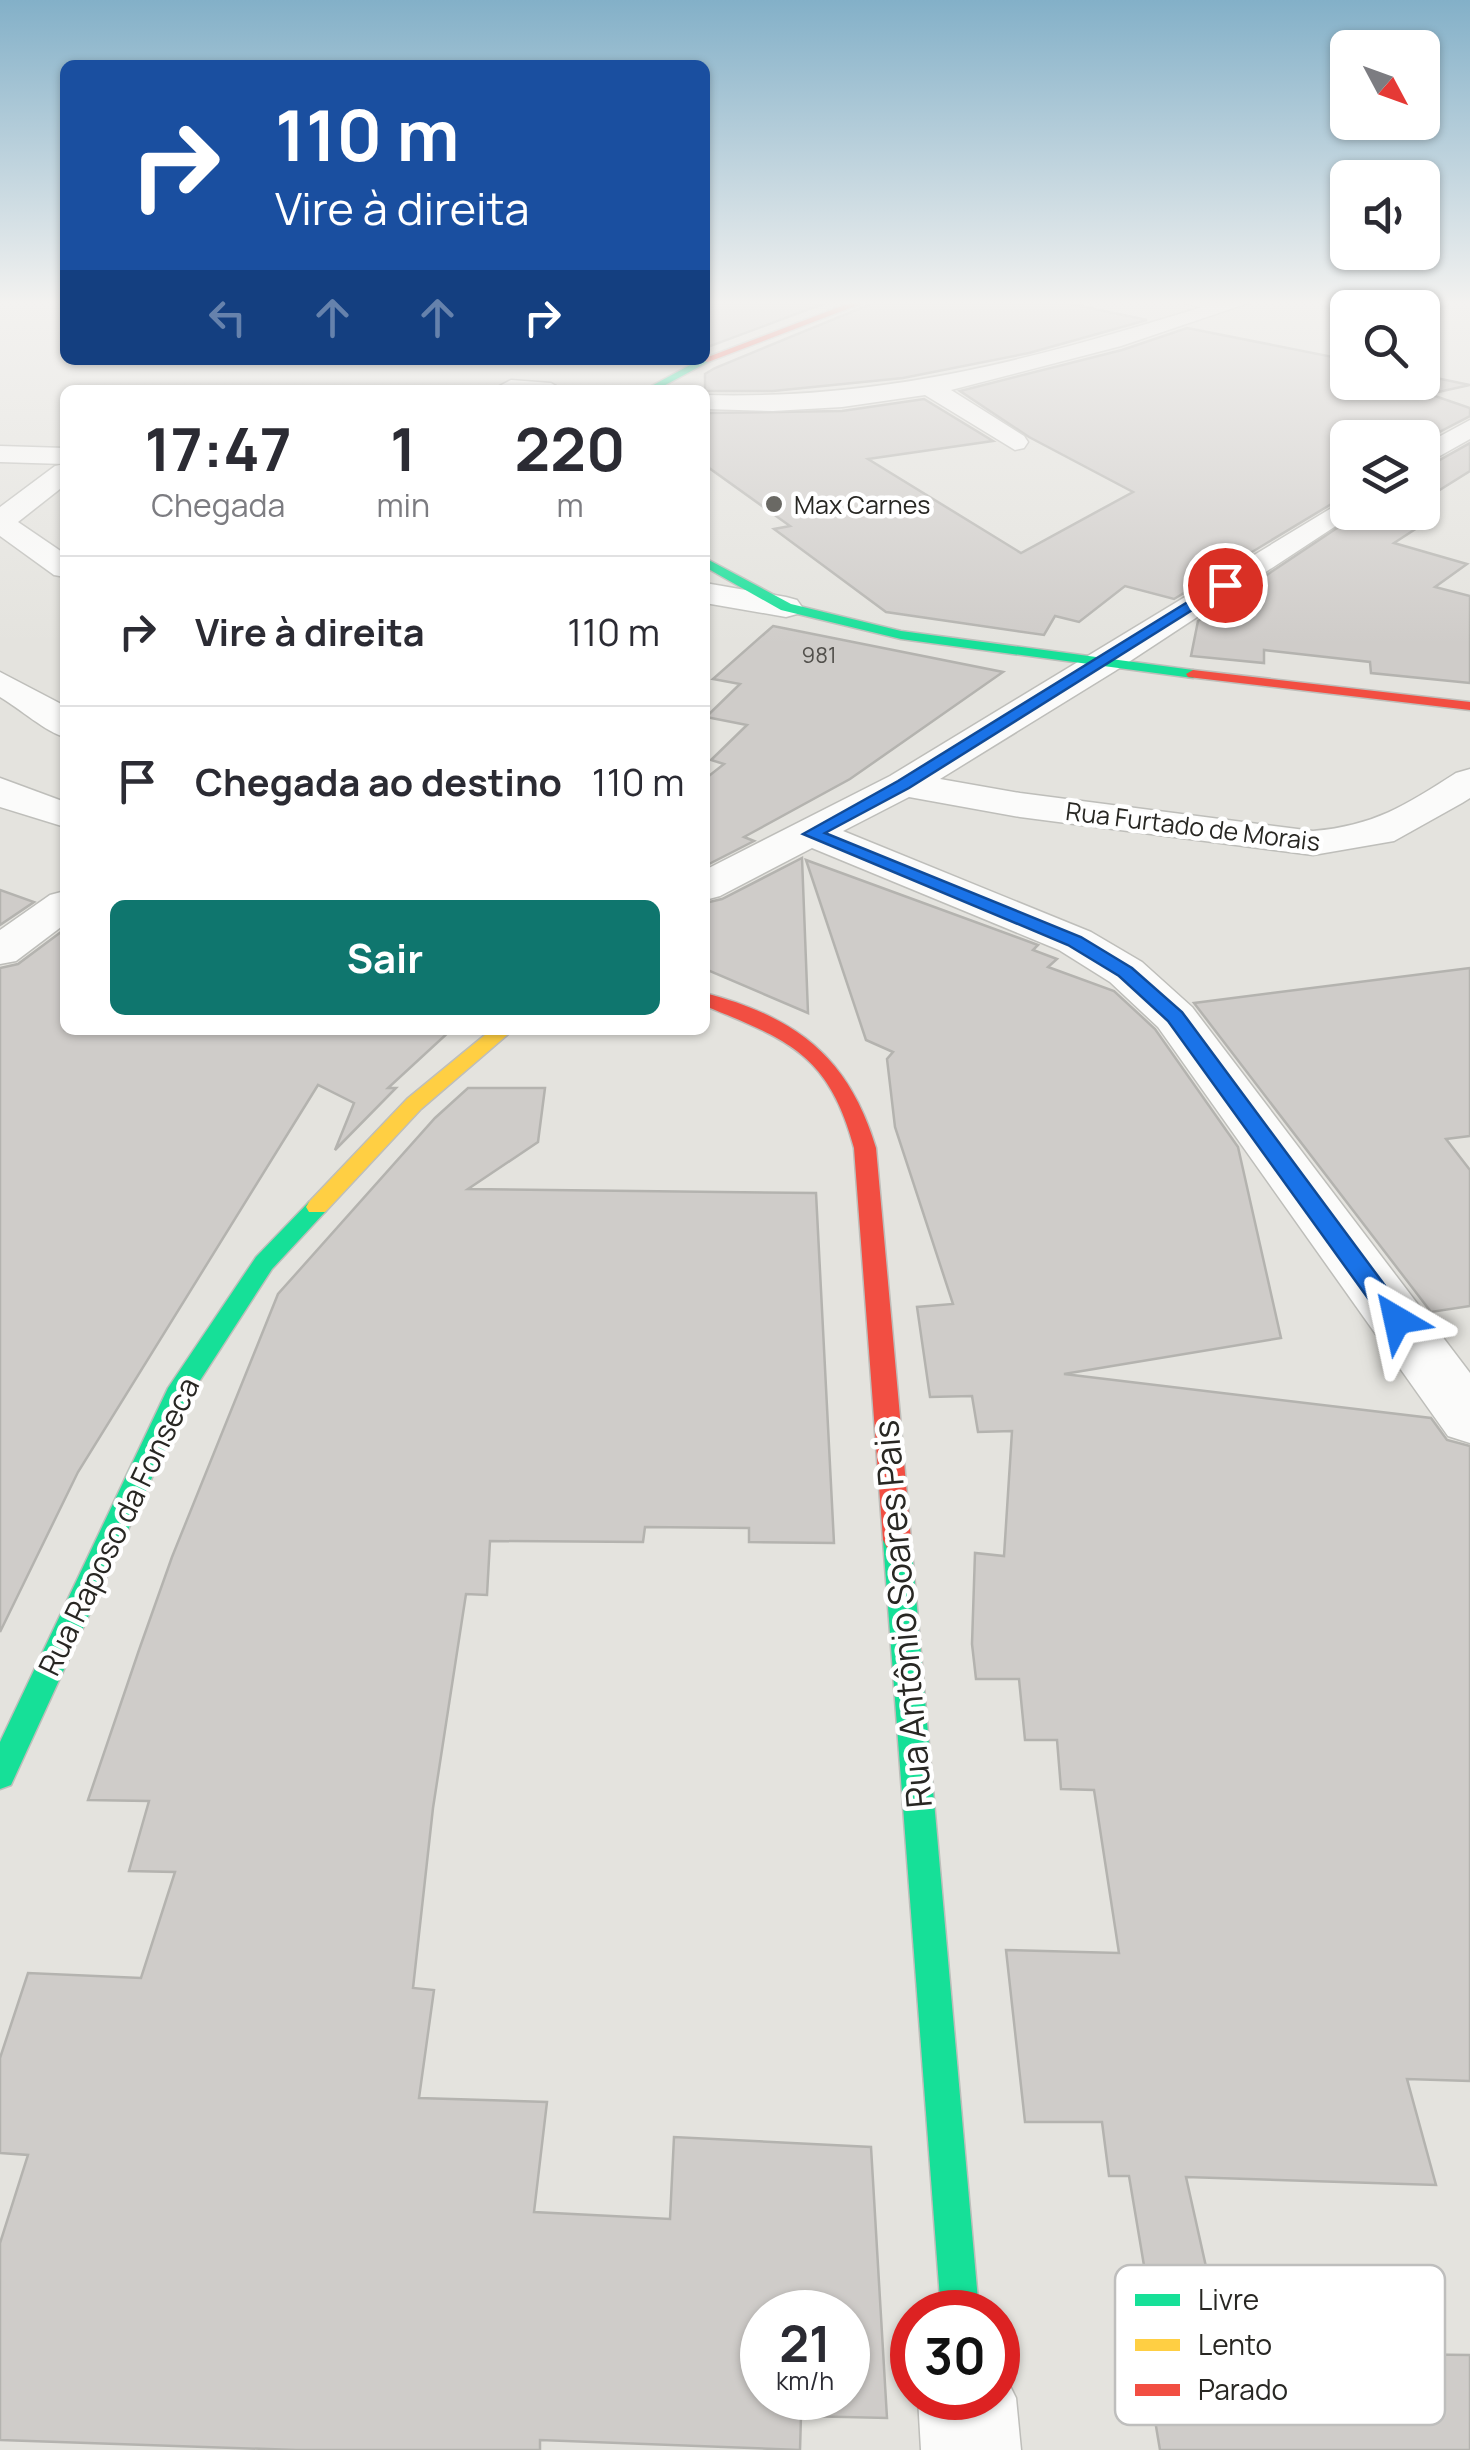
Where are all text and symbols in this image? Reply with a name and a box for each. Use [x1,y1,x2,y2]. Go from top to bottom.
north arrow [1330,30,1440,140]
map controls [1330,30,1440,530]
text: 110 m [275,86,459,182]
icon: right [110,100,240,230]
button: sound [1330,160,1440,270]
text: Vire à direita [275,177,530,239]
icon: left [200,290,255,345]
icon: ahead [305,290,360,345]
icon: ahead [410,290,465,345]
icon: right [515,290,570,345]
button: search [1330,290,1440,400]
text: 17:47 [145,407,292,489]
text: 1 [390,407,416,489]
text: 220 [515,407,625,489]
button: layers [1330,420,1440,530]
text: Chegada [151,483,285,527]
text: min [376,483,430,527]
text: m [556,483,584,527]
place label: Max Carnes [794,487,930,522]
marker: Max Carnes [763,493,785,515]
pin [1183,543,1268,628]
icon: arrive [1198,558,1253,613]
icon: right [110,604,165,659]
text: Vire à direita [195,605,425,657]
text: 110 m [567,605,660,657]
house number: 981 [801,640,837,670]
icon: arrive [110,754,165,809]
text: Chegada ao destino [195,755,562,807]
text: 110 m [592,755,685,807]
street label: Rua Furtado de Morais [1064,793,1322,859]
button: Sair [110,900,660,1015]
position arrow [1345,1268,1449,1372]
street label: Rua Raposo da Fonseca [28,1370,208,1682]
street label: Rua Antônio Soares Pais [861,1418,943,1810]
legend [1115,2265,1445,2425]
text: Livre [1198,2280,1259,2318]
speed limit sign: 30 [890,2290,1020,2420]
text: 21 [779,2309,831,2377]
text: Lento [1198,2325,1272,2363]
text: km/h [776,2363,834,2398]
text: Parado [1198,2370,1288,2408]

